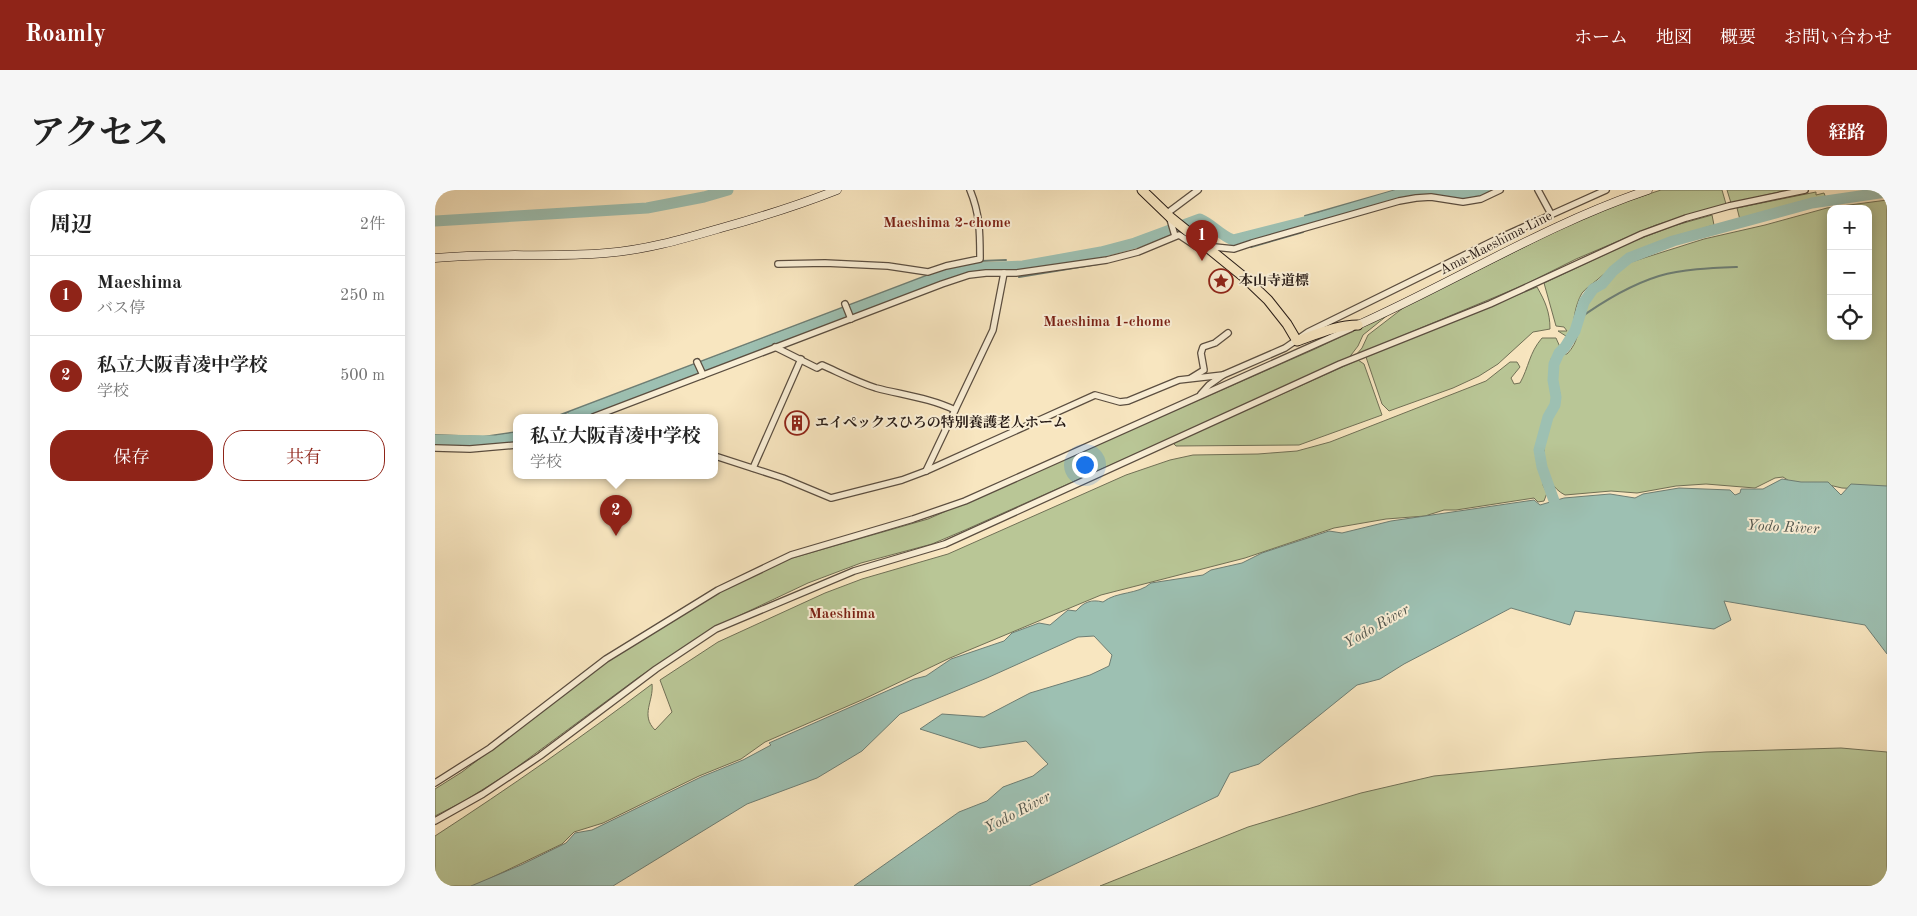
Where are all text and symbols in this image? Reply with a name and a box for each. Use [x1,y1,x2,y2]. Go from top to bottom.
text: Roamly [25,23,106,47]
text: ホーム [1574,29,1628,47]
text: 地図 [1656,29,1692,47]
text: 概要 [1720,29,1756,47]
text: お問い合わせ [1784,29,1892,47]
button: 経路 [1807,105,1887,156]
text: アクセス [30,117,169,152]
map controls [1827,205,1872,340]
button: + [1827,205,1872,250]
street label: Ama Maeshima Line [1437,209,1555,277]
text: 周辺 [50,215,92,236]
district label: Maeshima 2-chome [883,216,1011,231]
text: 2件 [360,217,385,233]
pin: 1 [1186,220,1218,261]
button: − [1827,250,1872,295]
place icon: 本山寺道標 [1208,268,1234,294]
place label: 本山寺道標 [1239,273,1309,288]
text: Maeshima [97,274,182,293]
text: 1 [61,288,71,304]
text: 250 m [340,288,385,304]
button: locate [1827,295,1872,340]
text: バス停 [97,301,145,317]
district label: Maeshima 1-chome [1043,315,1171,330]
text: 私立大阪青凌中学校 [97,357,268,376]
text: 2 [61,368,71,384]
text: 500 m [340,368,385,384]
text: 学校 [97,384,129,400]
building icon: エイぺックスひろの特別養護老人ホーム [784,410,810,436]
popup [513,414,718,479]
place label: エイぺックスひろの特別養護老人ホーム [815,414,1067,430]
text: 私立大阪青凌中学校 [530,428,701,447]
button: 保存 [50,430,213,481]
button: 共有 [223,430,385,481]
your location [1072,452,1098,478]
text: 学校 [530,455,562,471]
pin: 2 [600,495,632,536]
water label: Yodo River [1747,519,1820,537]
water label: Yodo River [1342,602,1413,652]
district label: Maeshima [809,607,876,622]
water label: Yodo River [983,789,1054,837]

